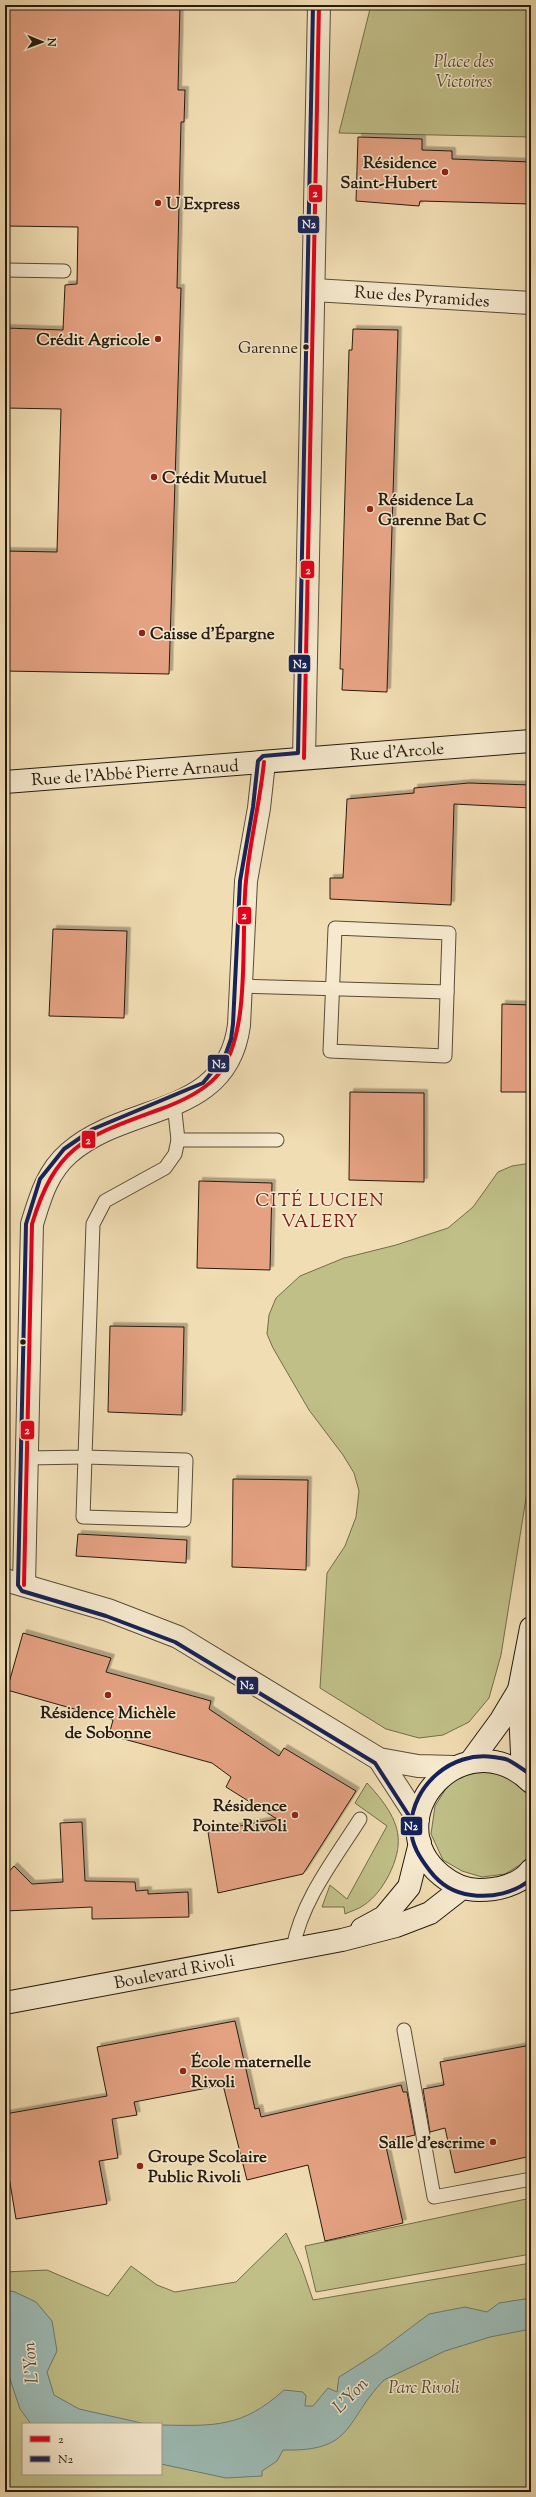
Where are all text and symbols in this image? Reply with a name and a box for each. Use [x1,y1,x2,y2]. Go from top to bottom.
north arrow [22,22,62,62]
text: N [43,37,59,47]
park label: Place des Victoires [434,51,495,95]
place label: Résidence Saint-Hubert [340,152,437,196]
marker: Résidence Saint-Hubert [440,167,450,177]
line badge: 2 [308,184,323,203]
text: 2 [312,186,318,202]
place label: U Express [166,193,240,217]
marker: U Express [153,198,163,208]
line badge: N2 [297,215,320,234]
text: N2 [301,217,317,233]
street label: Rue des Pyramides [353,281,491,315]
place label: Crédit Agricole [36,329,150,353]
marker: Crédit Agricole [153,334,163,344]
place label: Garenne [238,338,298,361]
marker: Garenne [301,342,311,352]
place label: Crédit Mutuel [162,467,267,491]
marker: Crédit Mutuel [149,472,159,482]
place label: Résidence La Garenne Bat C [378,489,487,533]
marker: Résidence La Garenne Bat C [365,504,375,514]
line badge: 2 [300,560,315,579]
text: 2 [305,563,311,579]
place label: Caisse d'Épargne [150,623,275,647]
marker: Caisse d'Épargne [137,628,147,638]
line badge: N2 [288,654,311,673]
text: N2 [292,657,308,673]
street label: Rue d'Arcole [349,738,445,768]
street label: Rue de l'Abbé Pierre Arnaud [31,755,240,793]
line badge: 2 [237,906,252,925]
text: 2 [241,908,247,924]
line badge: N2 [207,1054,230,1073]
text: N2 [211,1057,227,1073]
line badge: 2 [81,1130,96,1149]
text: 2 [85,1133,91,1149]
district label: CITÉ LUCIEN VALERY [255,1189,385,1236]
unlabelled marker [18,1337,28,1347]
line badge: 2 [20,1420,35,1440]
text: 2 [24,1423,30,1439]
line badge: N2 [236,1676,259,1695]
text: N2 [239,1678,255,1694]
marker: Résidence Michèle de Sobonne [103,1690,113,1700]
place label: Résidence Michèle de Sobonne [40,1702,176,1746]
place label: Résidence Pointe Rivoli [193,1795,287,1839]
marker: Résidence Pointe Rivoli [290,1810,300,1820]
line badge: N2 [400,1816,423,1836]
text: N2 [403,1819,419,1835]
street label: Boulevard Rivoli [112,1949,237,1996]
place label: École maternelle Rivoli [191,2051,311,2095]
marker: École maternelle Rivoli [178,2066,188,2076]
place label: Salle d'escrime [378,2132,485,2156]
marker: Salle d'escrime [488,2137,498,2147]
place label: Groupe Scolaire Public Rivoli [148,2146,267,2190]
marker: Groupe Scolaire Public Rivoli [135,2161,145,2171]
water label: L'Yon [17,2340,47,2385]
water label: L'Yon [327,2372,376,2420]
park label: Parc Rivoli [388,2377,460,2401]
legend [22,2423,162,2475]
text: 2 [58,2431,64,2449]
text: N2 [58,2451,73,2469]

